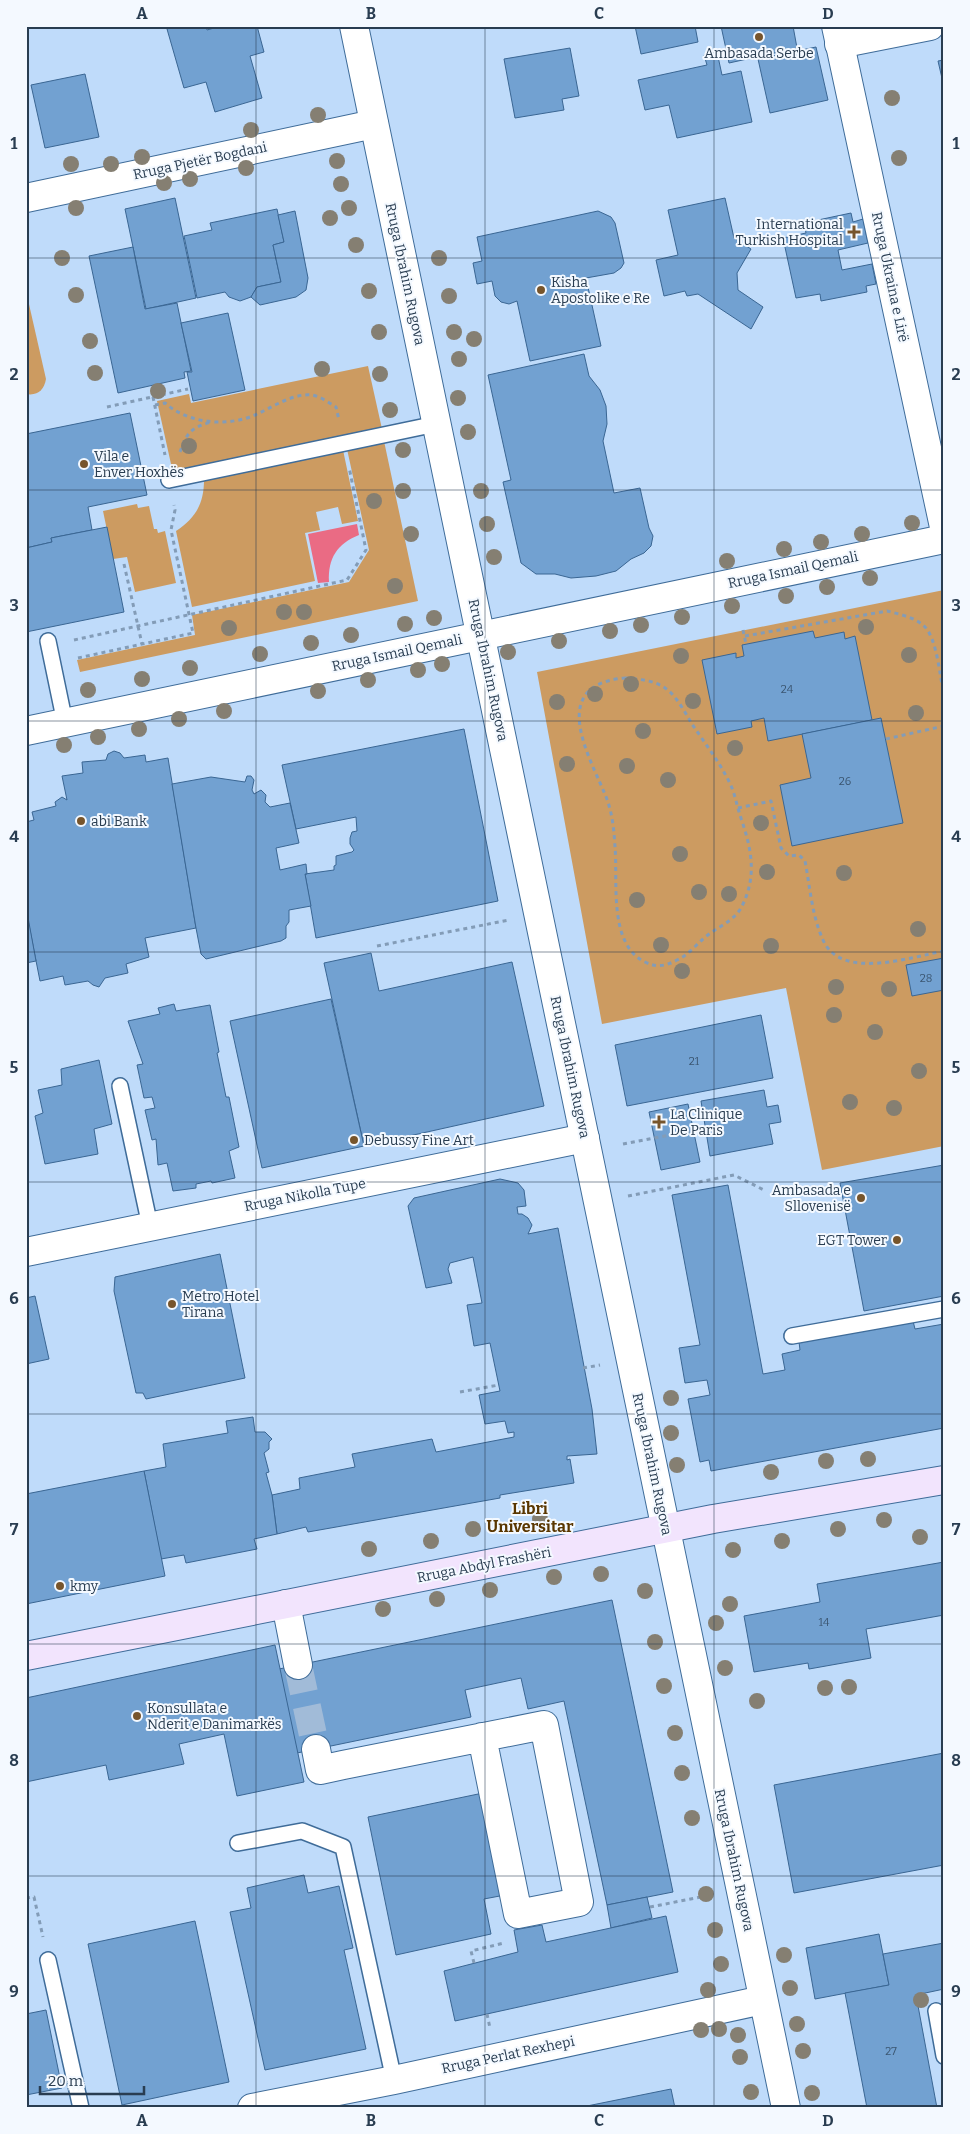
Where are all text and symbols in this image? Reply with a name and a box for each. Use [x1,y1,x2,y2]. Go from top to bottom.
text: A [136,4,148,23]
text: B [366,4,376,23]
text: C [594,4,604,23]
text: D [822,4,834,23]
marker: Ambasada Serbe [753,31,765,43]
place label: Ambasada Serbe [704,45,814,62]
text: 1 [11,134,18,153]
text: 1 [953,134,960,153]
street label: Rruga Pjetër Bogdani [132,139,268,183]
street label: Rruga Ibrahim Rugova [382,201,428,347]
street label: Rruga Ukraina e Lirë [868,210,912,344]
place label: International Turkish Hospital [736,216,843,249]
marker: International Turkish Hospital [847,225,861,239]
place label: Kisha Apostolike e Re [551,274,650,307]
marker: Kisha Apostolike e Re [535,284,547,296]
text: 2 [9,365,19,384]
text: 2 [951,365,961,384]
place label: Vila e Enver Hoxhës [94,448,184,481]
marker: Vila e Enver Hoxhës [78,458,90,470]
street label: Rruga Ismail Qemali [726,548,860,592]
text: 3 [9,596,19,615]
text: 3 [951,596,961,615]
street label: Rruga Ibrahim Rugova [465,597,511,743]
street label: Rruga Ismail Qemali [330,631,464,675]
house number: 24 [781,683,794,696]
house number: 26 [839,775,851,788]
place label: abi Bank [91,813,147,830]
marker: abi Bank [75,815,87,827]
text: 4 [9,827,19,846]
text: 4 [951,827,961,846]
house number: 28 [920,972,932,985]
street label: Rruga Ibrahim Rugova [547,994,593,1140]
house number: 21 [689,1055,700,1068]
text: 5 [10,1058,19,1077]
text: 5 [952,1058,961,1077]
place label: La Clinique De Paris [670,1106,742,1139]
marker: La Clinique De Paris [652,1115,666,1129]
place label: Debussy Fine Art [364,1132,474,1149]
marker: Debussy Fine Art [348,1134,360,1146]
street label: Rruga Nikolla Tupe [243,1175,367,1215]
place label: Ambasada e Sllovenisë [772,1182,851,1215]
marker: Ambasada e Sllovenisë [855,1192,867,1204]
place label: EGT Tower [817,1232,887,1249]
marker: EGT Tower [891,1234,903,1246]
place label: Metro Hotel Tirana [182,1288,259,1321]
text: 6 [9,1289,19,1308]
text: 6 [951,1289,961,1308]
marker: Metro Hotel Tirana [166,1298,178,1310]
street label: Rruga Ibrahim Rugova [629,1391,675,1537]
district label: Libri Universitar [486,1499,574,1536]
text: 7 [10,1520,19,1539]
text: 7 [952,1520,961,1539]
street label: Rruga Abdyl Frashëri [415,1544,553,1586]
place label: kmy [70,1578,99,1595]
marker: kmy [54,1580,66,1592]
house number: 14 [819,1616,830,1629]
place label: Konsullata e Nderit e Danimarkës [147,1700,282,1733]
marker: Konsullata e Nderit e Danimarkës [131,1710,143,1722]
text: 8 [9,1751,19,1770]
text: 8 [951,1751,961,1770]
street label: Rruga Ibrahim Rugova [711,1787,757,1933]
text: 9 [9,1982,19,2001]
text: 9 [951,1982,961,2001]
street label: Rruga Perlat Rexhepi [440,2033,576,2077]
house number: 27 [885,2045,897,2058]
scale bar [40,2064,144,2096]
text: 20 m [48,2072,84,2090]
text: A [136,2111,148,2130]
text: B [366,2111,376,2130]
text: C [594,2111,604,2130]
text: D [822,2111,834,2130]

